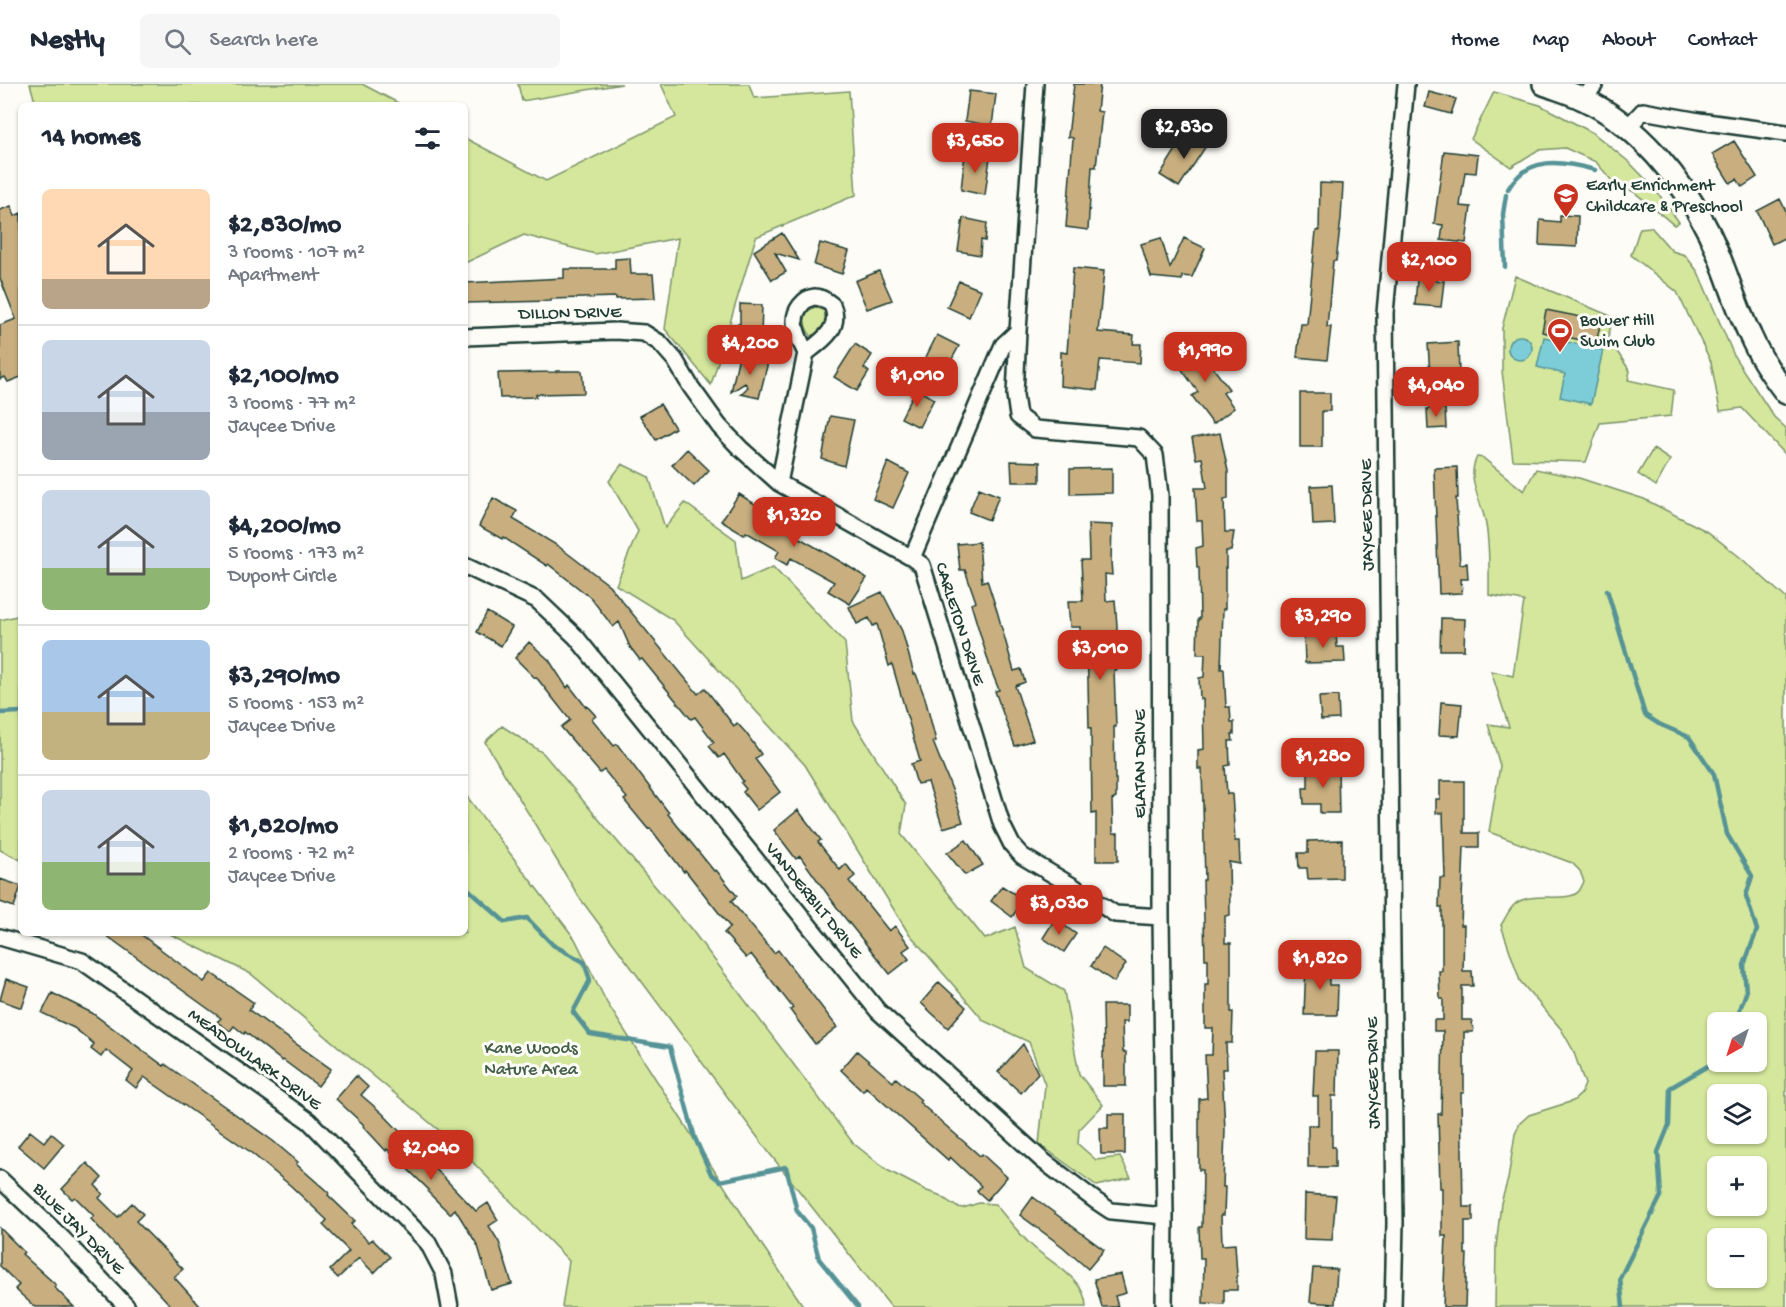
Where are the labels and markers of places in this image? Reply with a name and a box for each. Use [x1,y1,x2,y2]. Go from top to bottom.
pin: $2,830 [1135,109,1233,160]
pin: $3,650 [926,123,1024,174]
place label: Early Enrichment Childcare & Preschool [1586,176,1743,218]
school or university icon: Early Enrichment Childcare & Preschool [1551,181,1581,219]
pin: $2,100 [1380,242,1478,293]
place label: Bower Hill Swim Club [1579,311,1655,353]
sports icon: Bower Hill Swim Club [1545,316,1575,354]
pin: $4,200 [701,325,799,376]
pin: $1,990 [1156,332,1254,383]
pin: $1,010 [868,357,966,408]
pin: $4,040 [1387,367,1485,418]
pin: $1,320 [745,497,843,548]
pin: $3,290 [1274,598,1372,649]
pin: $3,010 [1051,630,1149,681]
pin: $1,280 [1274,738,1372,789]
pin: $3,030 [1010,885,1108,936]
pin: $1,820 [1271,940,1369,991]
pin: $2,040 [382,1130,480,1181]

